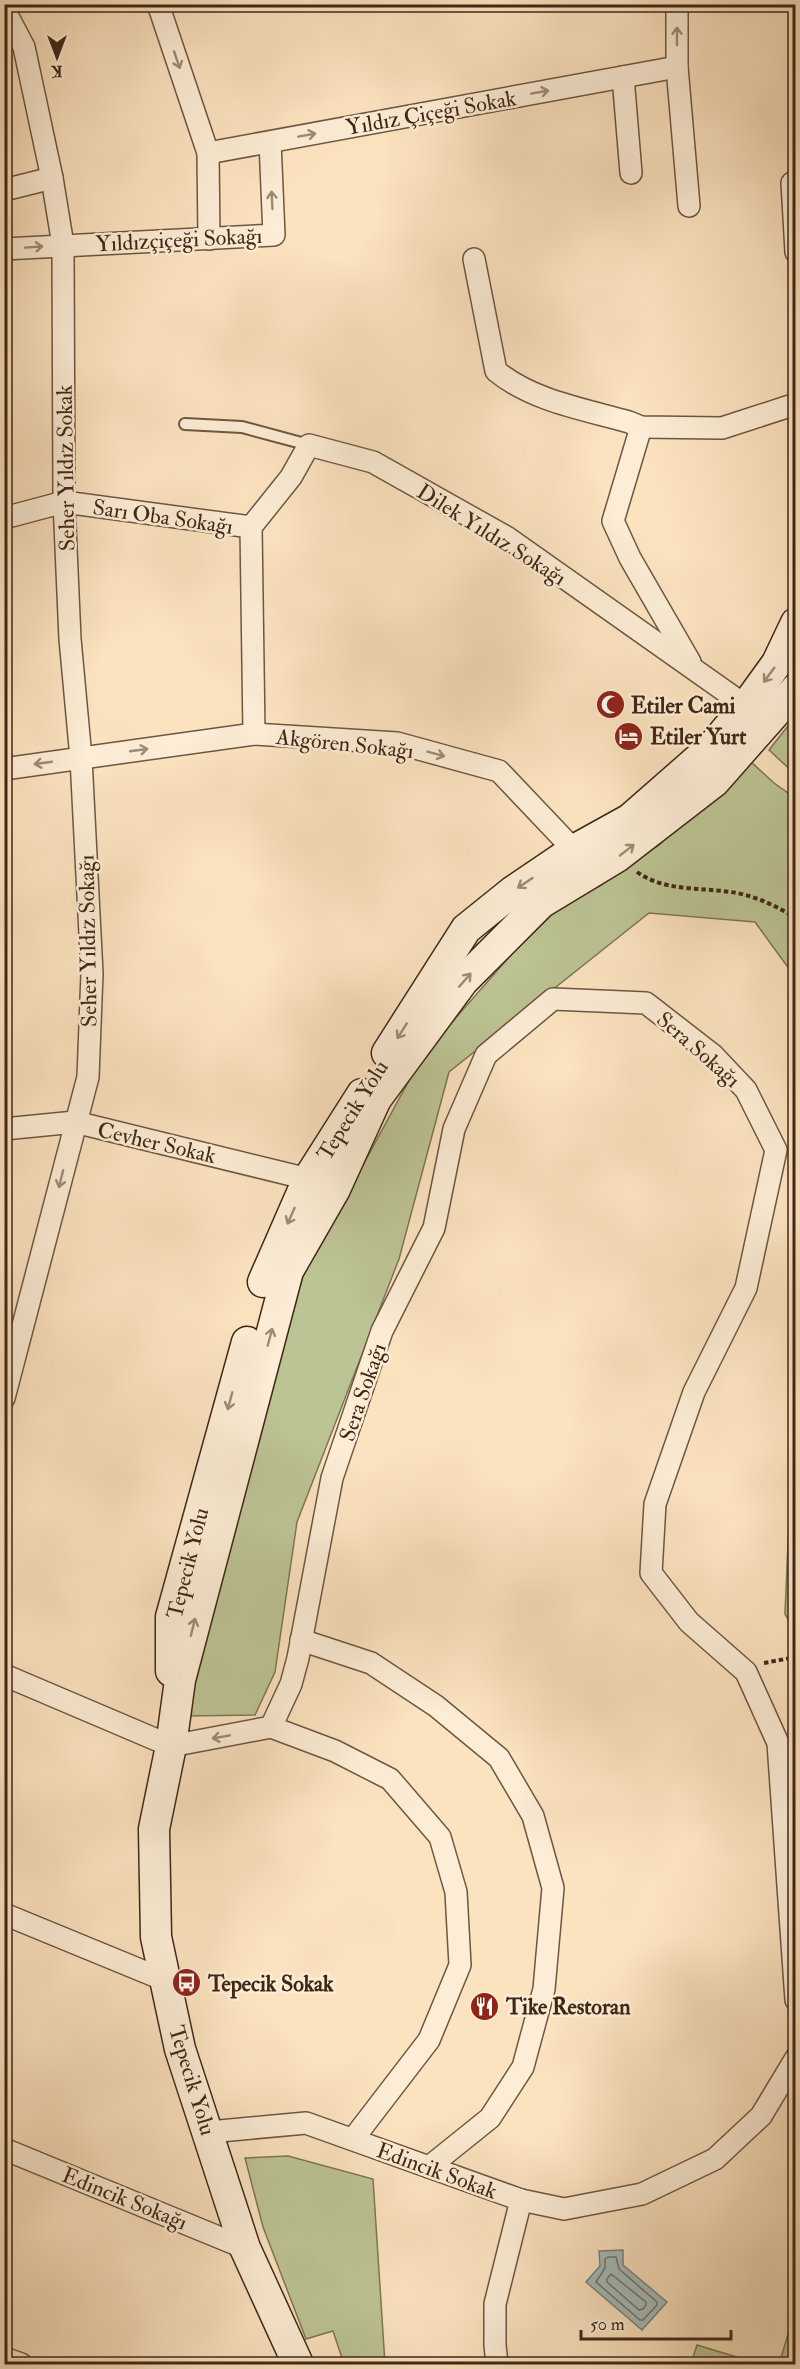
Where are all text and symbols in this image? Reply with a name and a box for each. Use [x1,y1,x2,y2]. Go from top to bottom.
one-way arrow [671,26,683,46]
north arrow [27,27,87,87]
one-way arrow [172,50,183,69]
text: K [51,61,63,81]
street label: Yıldız Çiçeği Sokak [344,84,519,142]
one-way arrow [530,86,550,97]
one-way arrow [297,129,317,140]
one-way arrow [267,190,278,210]
street label: Yıldızçiçeği Sokağı [95,222,263,258]
one-way arrow [23,241,43,252]
street label: Seher Yıldız Sokak [51,384,81,551]
street label: Dilek Yıldız Sokağı [412,478,571,592]
street label: Sarı Oba Sokağı [91,493,235,541]
one-way arrow [762,666,775,682]
mosque icon: Etiler Cami [594,689,626,721]
place label: Etiler Cami [631,692,736,720]
hotel icon: Etiler Yurt [613,720,645,752]
street label: Akgören Sokağı [274,723,415,765]
place label: Etiler Yurt [650,723,747,751]
one-way arrow [129,744,148,755]
one-way arrow [426,748,445,760]
one-way arrow [33,758,53,769]
one-way arrow [618,843,634,856]
street label: Seher Yıldız Sokağı [72,854,104,1027]
one-way arrow [517,877,534,889]
one-way arrow [458,973,472,988]
street label: Sera Sokağı [651,1006,746,1094]
one-way arrow [395,1022,408,1039]
street label: Tepecik Yolu [311,1055,396,1167]
street label: Cevher Sokak [95,1116,219,1170]
one-way arrow [54,1169,66,1188]
one-way arrow [285,1206,297,1224]
one-way arrow [265,1328,276,1347]
street label: Sera Sokağı [333,1339,393,1445]
one-way arrow [224,1391,236,1410]
street label: Tepecik Yolu [161,1505,216,1622]
one-way arrow [188,1618,200,1637]
one-way arrow [212,1732,231,1743]
bus stop icon: Tepecik Sokak [171,1967,203,1999]
place label: Tepecik Sokak [207,1970,334,1999]
restaurant icon: Tike Restoran [469,1990,501,2022]
place label: Tike Restoran [505,1993,631,2021]
street label: Tepecik Yolu [161,2022,222,2139]
street label: Edincik Sokak [372,2136,501,2206]
street label: Edincik Sokağı [58,2161,191,2237]
scale bar [581,2303,731,2341]
text: 50 m [590,2313,625,2336]

